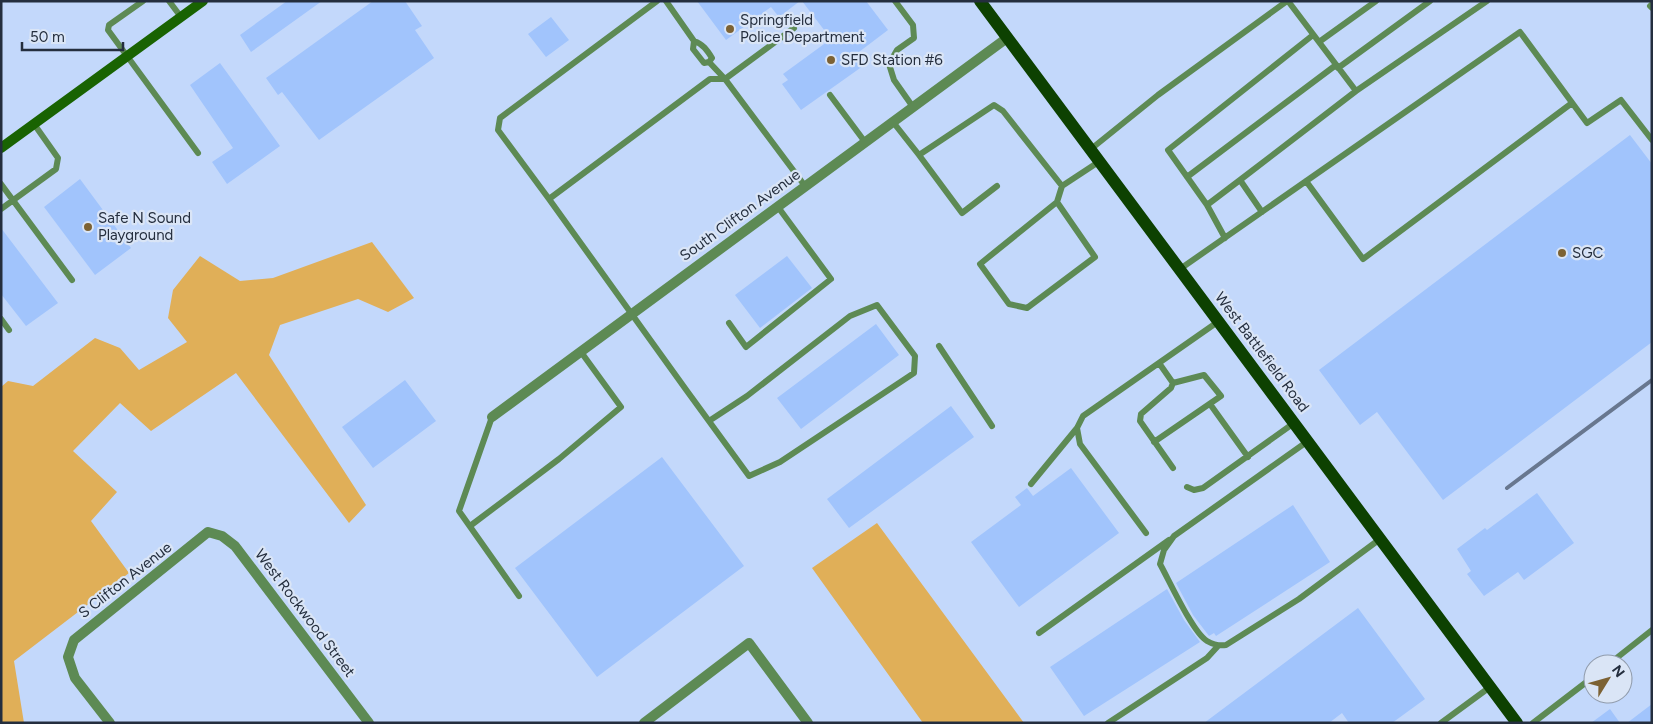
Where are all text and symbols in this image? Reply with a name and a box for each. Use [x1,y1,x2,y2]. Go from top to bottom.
place label: Springfield Police Department [740,11,865,46]
scale bar [22,20,124,52]
marker: Springfield Police Department [724,23,736,35]
text: 50 m [30,28,65,46]
place label: SFD Station #6 [841,51,943,69]
marker: SFD Station #6 [825,54,837,66]
street label: South Clifton Avenue [676,165,804,265]
place label: Safe N Sound Playground [98,209,191,244]
marker: Safe N Sound Playground [82,221,94,233]
place label: SGC [1572,244,1604,262]
marker: SGC [1556,247,1568,259]
street label: West Battlefield Road [1211,288,1313,416]
street label: S Clifton Avenue [75,538,175,622]
street label: West Rockwood Street [251,546,359,681]
north arrow [1583,654,1633,704]
text: N [1608,662,1628,681]

